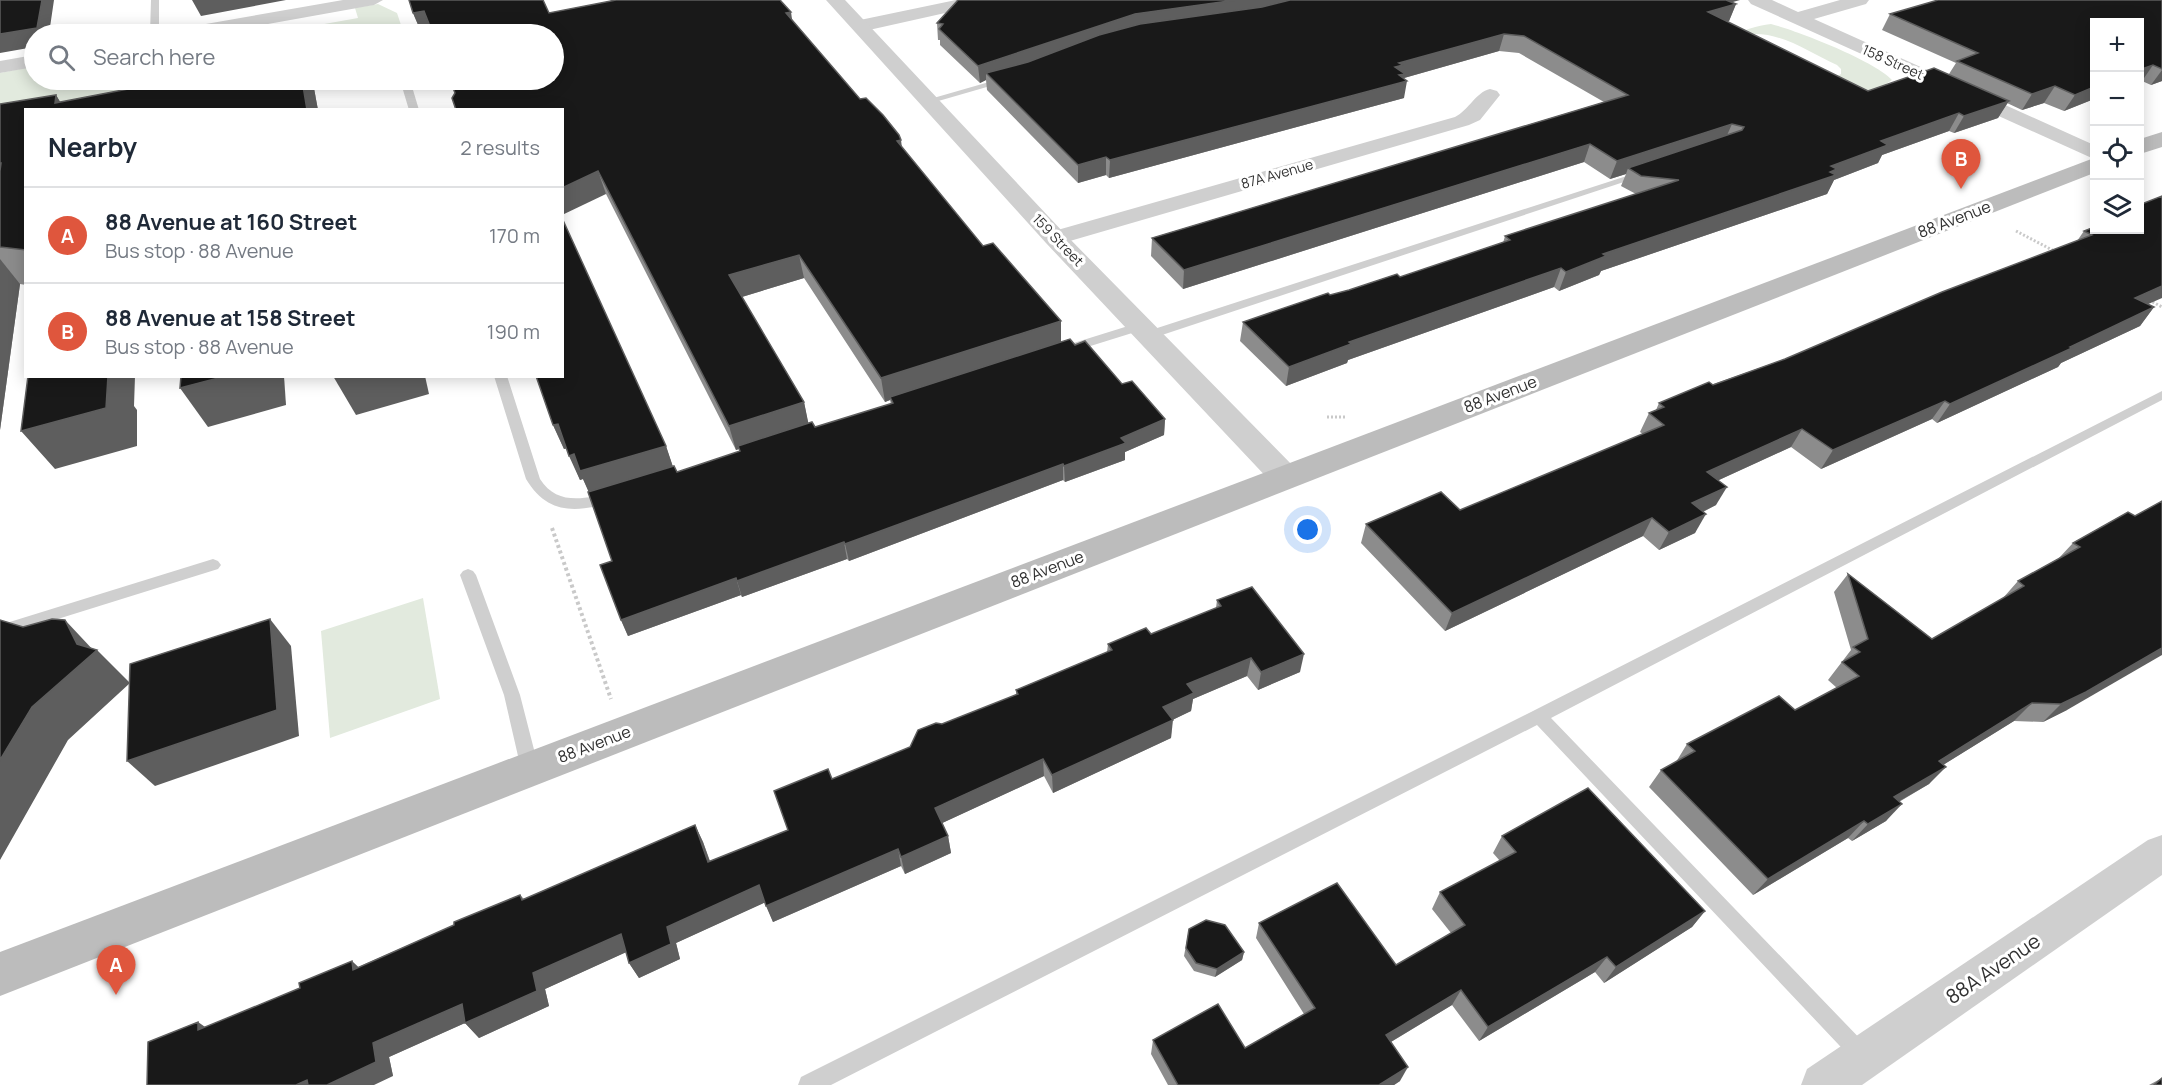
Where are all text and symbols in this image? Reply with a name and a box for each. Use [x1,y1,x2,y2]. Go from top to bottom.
map controls [2090,18,2144,234]
button: + [2090,18,2144,72]
search box [24,24,564,90]
street label: 158 Street [1859,40,1927,84]
icon: search [45,41,78,74]
text: Search here [93,42,215,72]
button: − [2090,72,2144,126]
button: locate [2090,126,2144,180]
text: Nearby [48,129,137,165]
text: 2 results [460,134,540,161]
pin: B [1942,140,1980,189]
street label: 87A Avenue [1239,154,1315,193]
button: layers [2090,180,2144,234]
street label: 88 Avenue [1914,195,1994,243]
text: 88 Avenue at 160 Street [105,207,357,237]
street label: 159 Street [1029,209,1088,270]
text: A [61,222,74,249]
text: 170 m [489,222,540,249]
text: Bus stop · 88 Avenue [105,237,294,264]
text: 88 Avenue at 158 Street [105,303,356,333]
text: B [61,318,74,345]
text: 190 m [487,318,540,345]
text: Bus stop · 88 Avenue [105,333,294,360]
street label: 88 Avenue [1460,370,1540,418]
your location [1293,515,1322,544]
street label: 88 Avenue [1007,545,1087,593]
street label: 88 Avenue [554,720,634,768]
street label: 88A Avenue [1940,927,2045,1010]
pin: A [96,946,136,995]

